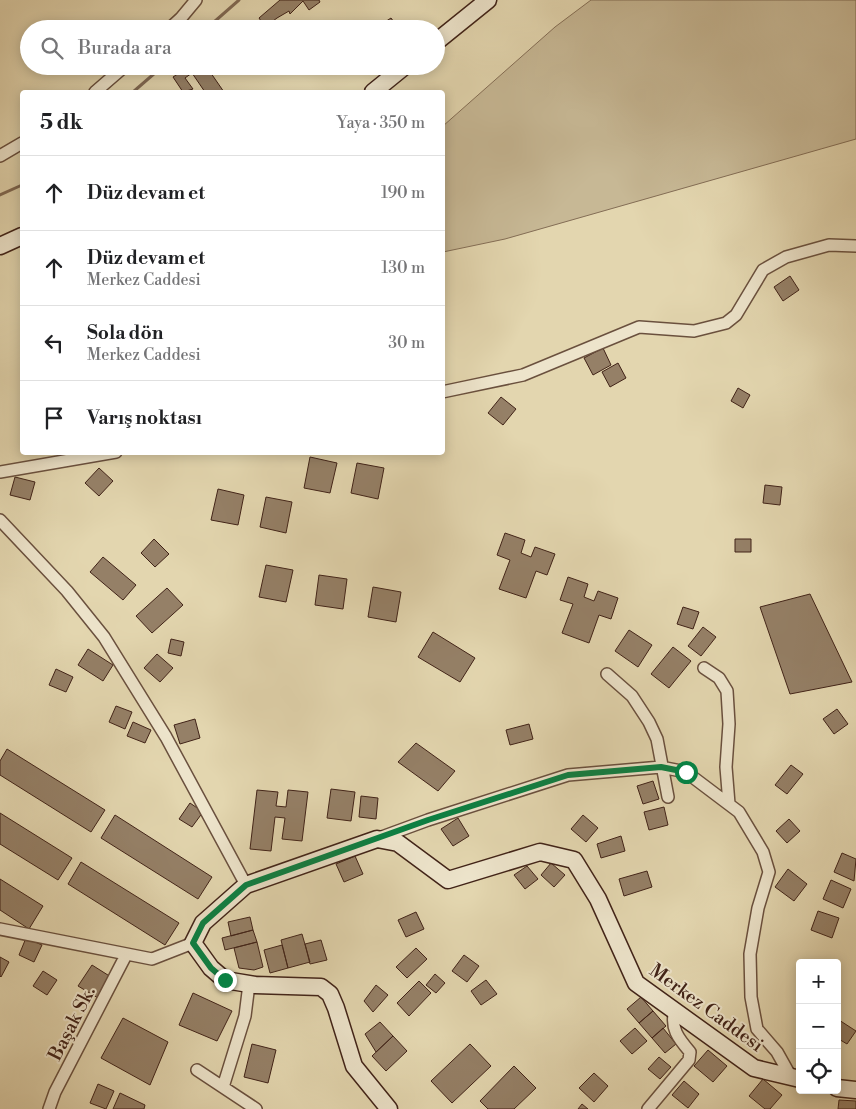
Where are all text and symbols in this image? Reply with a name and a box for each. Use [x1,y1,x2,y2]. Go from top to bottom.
search box [20,20,445,75]
icon: search [38,34,66,62]
text: Burada ara [78,36,172,60]
text: 5 dk [40,110,83,136]
text: Yaya · 350 m [337,113,425,133]
icon: ahead [40,179,68,207]
text: Düz devam et [87,181,205,205]
text: 190 m [381,183,425,203]
text: Düz devam et [87,246,205,270]
icon: ahead [40,254,68,282]
text: 130 m [381,258,425,278]
text: Merkez Caddesi [87,270,201,290]
text: Sola dön [87,321,163,345]
icon: left [40,329,68,357]
text: 30 m [388,333,425,353]
text: Merkez Caddesi [87,345,201,365]
icon: arrive [40,404,68,432]
text: Varış noktası [87,406,202,430]
route start [675,761,698,784]
street label: Merkez Caddesi [645,958,768,1057]
map controls [796,959,841,1094]
button: + [796,959,841,1004]
route end [214,969,237,992]
street label: Başak Sk. [42,982,101,1066]
button: − [796,1004,841,1049]
button: locate [796,1049,841,1094]

